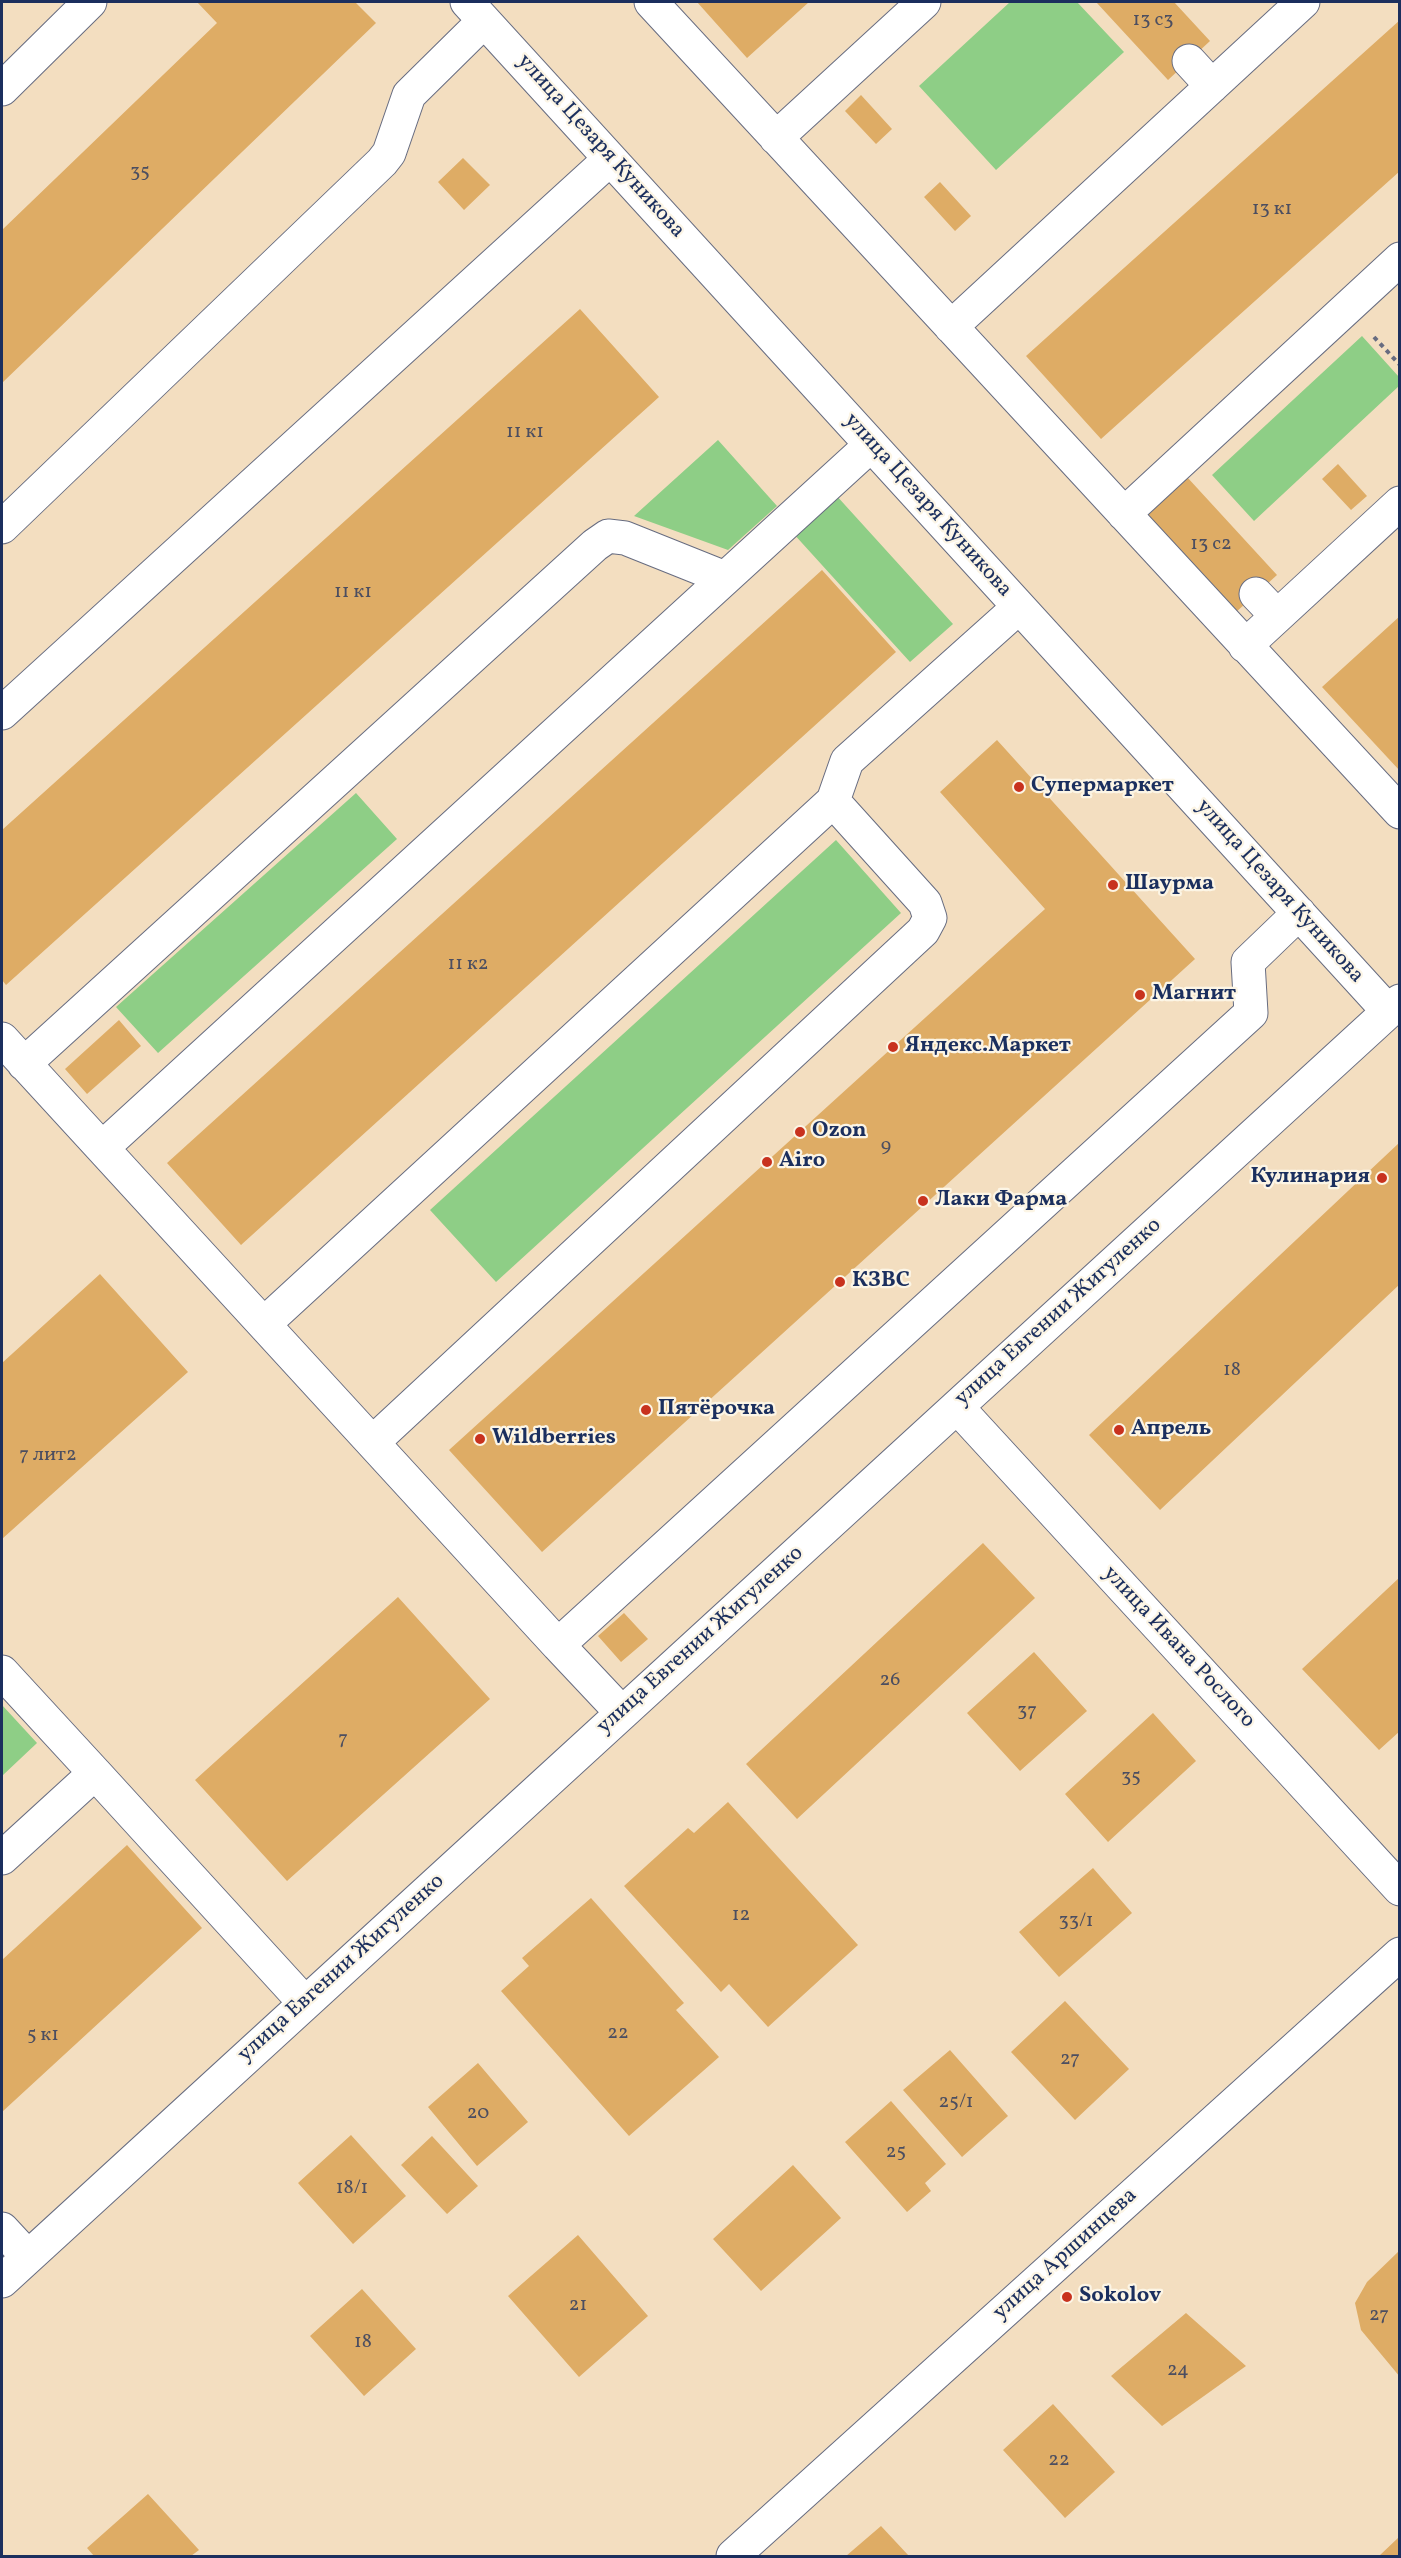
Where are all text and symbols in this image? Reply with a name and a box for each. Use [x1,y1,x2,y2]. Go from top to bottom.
house number: 13 с3 [1132,9,1174,33]
street label: улица Цезаря Куникова [510,49,690,245]
house number: 35 [130,161,150,185]
house number: 13 к1 [1252,198,1292,222]
street label: улица Цезаря Куникова [837,408,1017,604]
house number: 11 к1 [506,421,544,445]
house number: 13 с2 [1190,533,1232,557]
house number: 11 к1 [334,581,372,605]
place label: Супермаркет [1031,774,1174,800]
marker: Супермаркет [1012,780,1026,794]
street label: улица Цезаря Куникова [1189,794,1369,990]
place label: Шаурма [1125,872,1214,898]
marker: Шаурма [1106,878,1120,892]
house number: 11 к2 [448,953,488,977]
place label: Магнит [1152,982,1236,1008]
marker: Магнит [1133,988,1147,1002]
place label: Яндекс.Маркет [905,1034,1071,1060]
marker: Яндекс.Маркет [886,1040,900,1054]
place label: Ozon [812,1119,867,1145]
marker: Ozon [793,1125,807,1139]
house number: 9 [881,1135,891,1159]
place label: Airo [779,1149,825,1175]
marker: Airo [760,1155,774,1169]
place label: Кулинария [1251,1165,1370,1191]
marker: Кулинария [1375,1171,1389,1185]
place label: Лаки Фарма [935,1188,1067,1214]
marker: Лаки Фарма [916,1194,930,1208]
street label: улица Евгении Жигуленко [950,1213,1168,1413]
place label: КЗВС [852,1269,910,1295]
marker: КЗВС [833,1275,847,1289]
house number: 18 [1223,1359,1241,1383]
place label: Пятёрочка [658,1397,775,1423]
marker: Пятёрочка [639,1403,653,1417]
place label: Апрель [1131,1417,1211,1443]
marker: Апрель [1112,1423,1126,1437]
place label: Wildberries [492,1426,616,1452]
marker: Wildberries [473,1432,487,1446]
house number: 7 лит2 [19,1444,77,1468]
street label: улица Евгении Жигуленко [592,1541,810,1741]
street label: улица Ивана Рослого [1096,1562,1260,1734]
house number: 26 [880,1669,900,1693]
house number: 37 [1017,1700,1037,1724]
house number: 7 [338,1728,348,1752]
house number: 35 [1121,1766,1141,1790]
street label: улица Евгении Жигуленко [233,1869,451,2069]
house number: 12 [732,1904,750,1928]
house number: 33/1 [1059,1910,1093,1934]
house number: 22 [607,2022,629,2046]
house number: 5 к1 [27,2024,59,2048]
house number: 27 [1060,2048,1080,2072]
house number: 25/1 [939,2091,973,2115]
house number: 20 [467,2102,489,2126]
house number: 25 [886,2141,906,2165]
house number: 18/1 [336,2177,368,2201]
street label: улица Аршинцева [988,2183,1144,2327]
place label: Sokolov [1079,2284,1161,2310]
marker: Sokolov [1060,2290,1074,2304]
house number: 21 [569,2294,587,2318]
house number: 27 [1369,2304,1389,2328]
house number: 18 [354,2331,372,2355]
house number: 24 [1167,2359,1189,2383]
house number: 22 [1048,2449,1070,2473]

